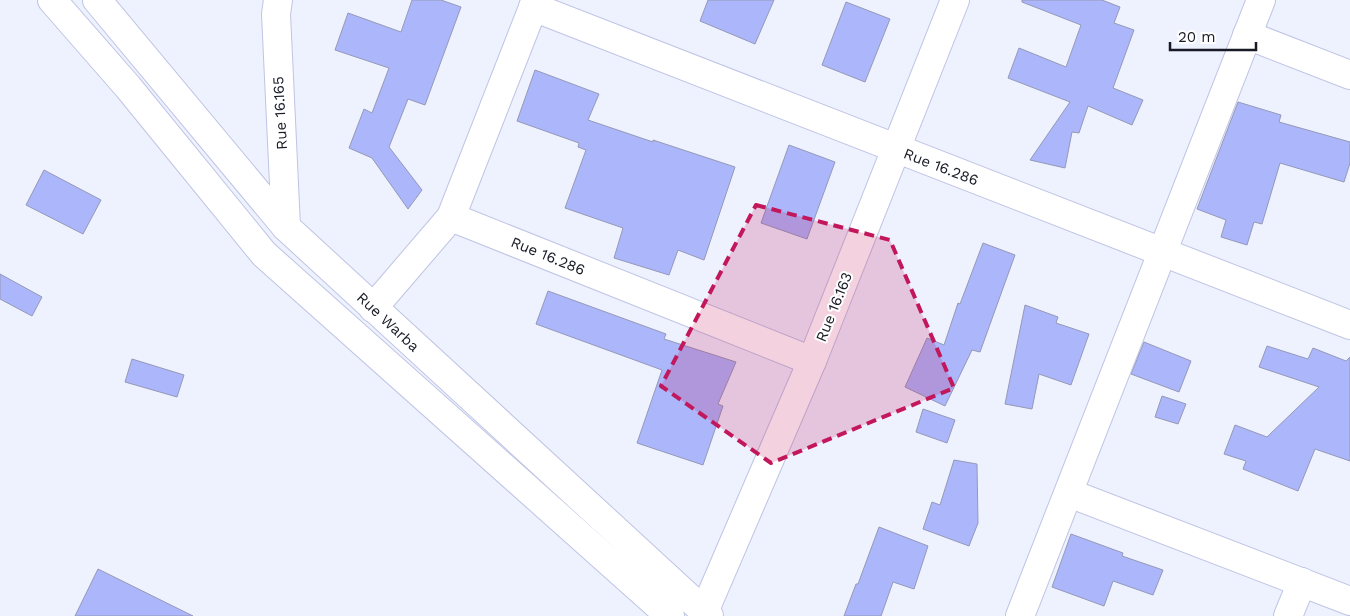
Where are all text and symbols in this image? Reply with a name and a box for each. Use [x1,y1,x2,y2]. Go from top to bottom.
scale bar [1170,20,1256,52]
text: 20 m [1178,28,1216,46]
street label: Rue 16.165 [269,76,291,150]
street label: Rue 16.286 [901,145,981,189]
street label: Rue 16.286 [508,233,588,279]
street label: Rue 16.163 [812,270,856,344]
street label: Rue Warba [353,289,423,356]

